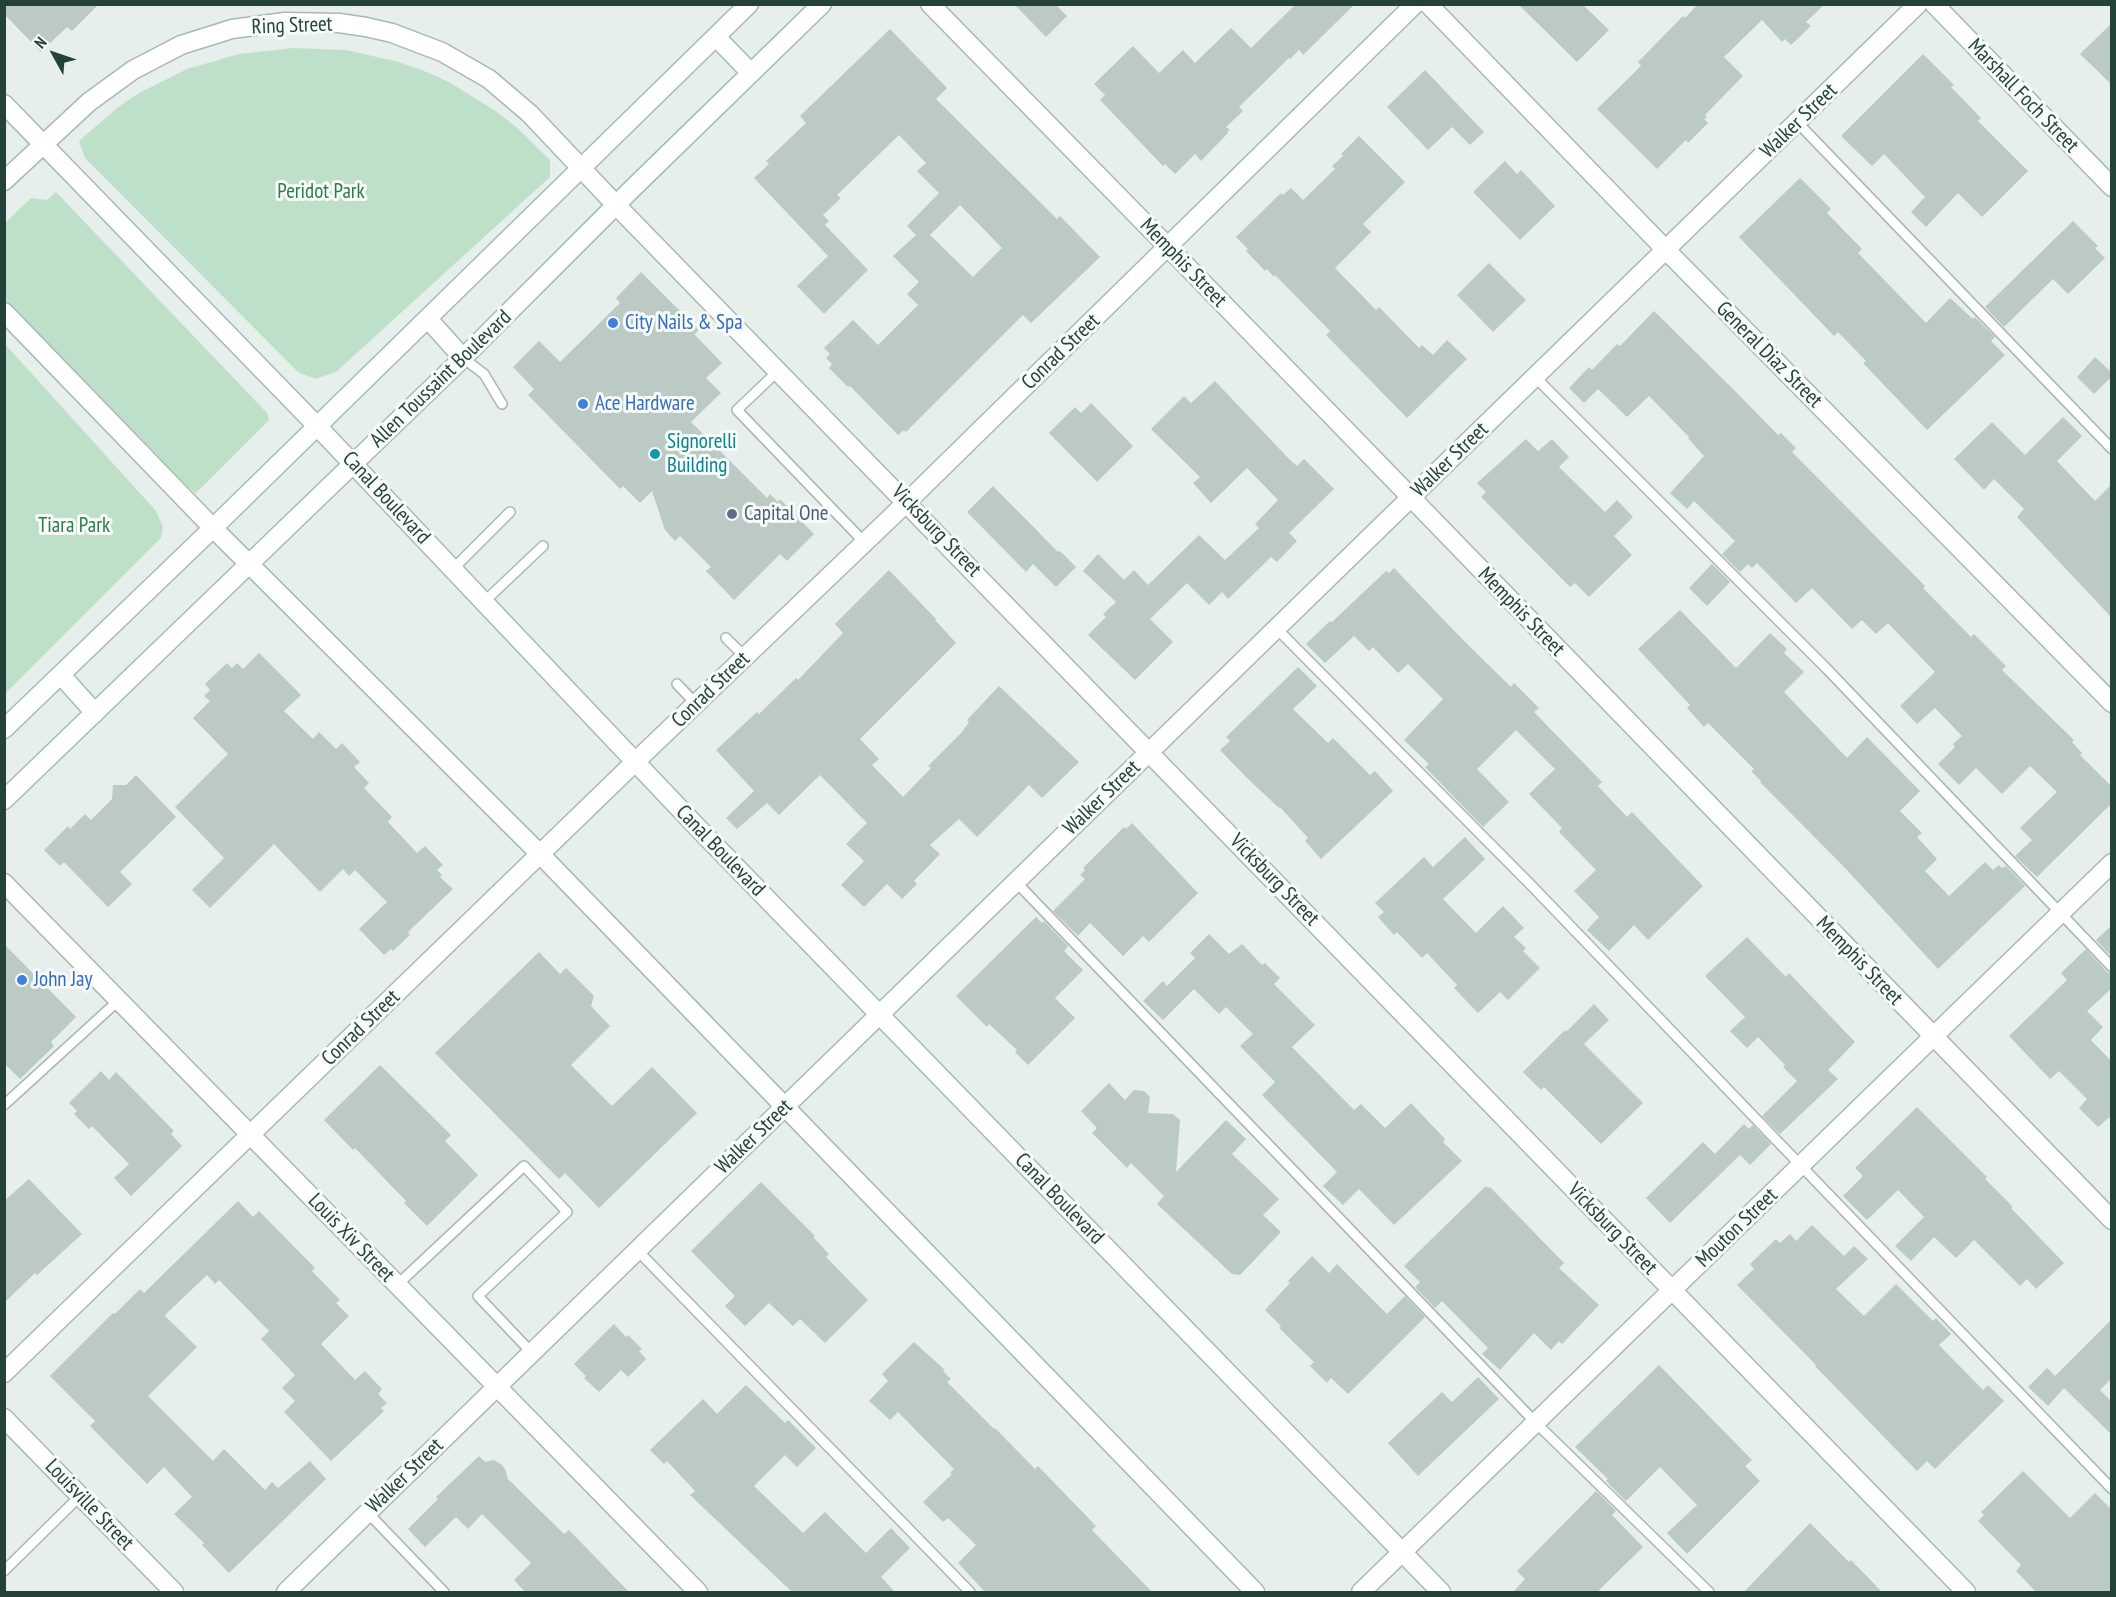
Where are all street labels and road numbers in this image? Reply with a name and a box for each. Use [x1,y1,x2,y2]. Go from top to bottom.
street label: Ring Street [251,12,333,40]
street label: Marshall Foch Street [1962,34,2084,158]
street label: Walker Street [1755,78,1843,164]
street label: Memphis Street [1134,213,1232,313]
street label: General Diaz Street [1711,297,1827,413]
street label: Allen Toussaint Boulevard [365,305,517,453]
street label: Conrad Street [1017,309,1105,395]
street label: Walker Street [1406,417,1494,503]
street label: Canal Boulevard [337,446,435,550]
street label: Vicksburg Street [886,480,986,582]
street label: Memphis Street [1472,562,1570,662]
street label: Conrad Street [667,647,755,733]
street label: Walker Street [1058,755,1146,841]
street label: Canal Boulevard [670,800,770,902]
street label: Vicksburg Street [1224,829,1324,931]
street label: Memphis Street [1810,911,1908,1011]
street label: Conrad Street [317,985,405,1071]
street label: Walker Street [710,1094,798,1180]
street label: Canal Boulevard [1009,1148,1109,1250]
street label: Vicksburg Street [1562,1178,1662,1280]
street label: Mouton Street [1691,1183,1783,1273]
street label: Louis Xiv Street [303,1189,399,1287]
street label: Walker Street [361,1433,449,1519]
street label: Louisville Street [39,1454,139,1556]

